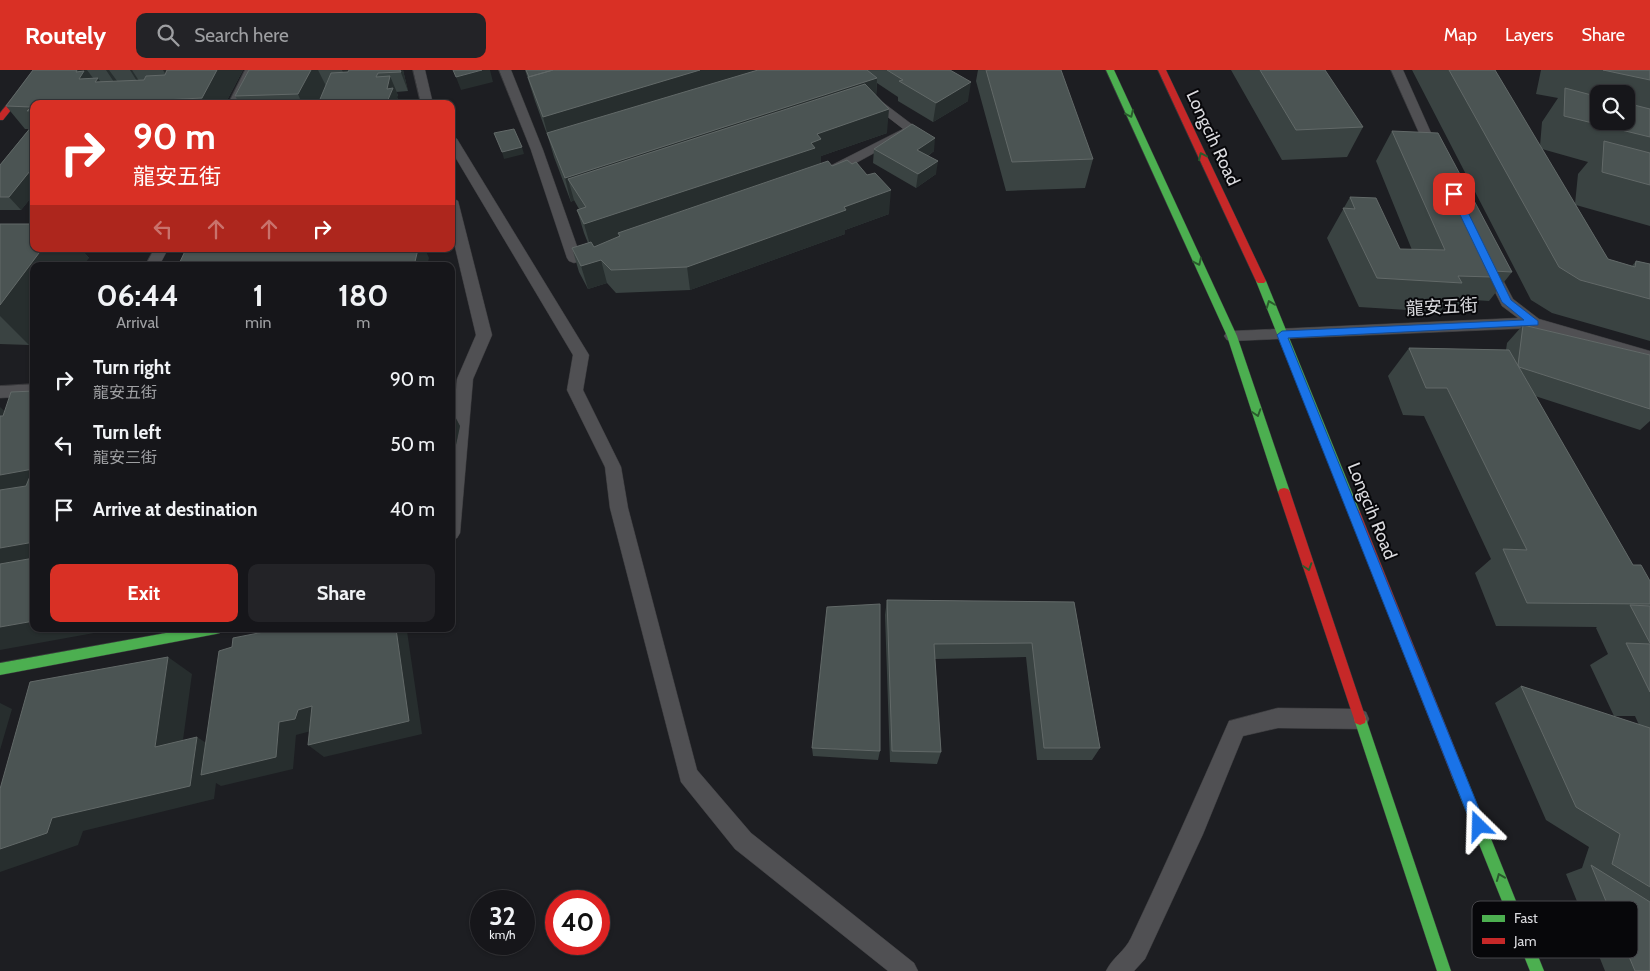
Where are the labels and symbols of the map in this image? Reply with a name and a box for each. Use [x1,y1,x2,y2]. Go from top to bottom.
street label: Longcih Road [1181,87,1245,189]
one-way arrow [1124,109,1134,118]
one-way arrow [1198,152,1208,161]
pin [1433,173,1475,215]
one-way arrow [1191,257,1202,266]
street label: 龍安五街 [1405,294,1479,320]
one-way arrow [1266,300,1276,309]
one-way arrow [1251,408,1261,417]
street label: Longcih Road [1343,459,1401,563]
one-way arrow [1302,563,1312,571]
position arrow [1452,799,1504,851]
one-way arrow [1495,873,1506,882]
speed limit sign: 40 [545,890,610,955]
legend [1472,901,1638,958]
text: Fast [1514,909,1538,927]
text: Jam [1513,932,1536,950]

